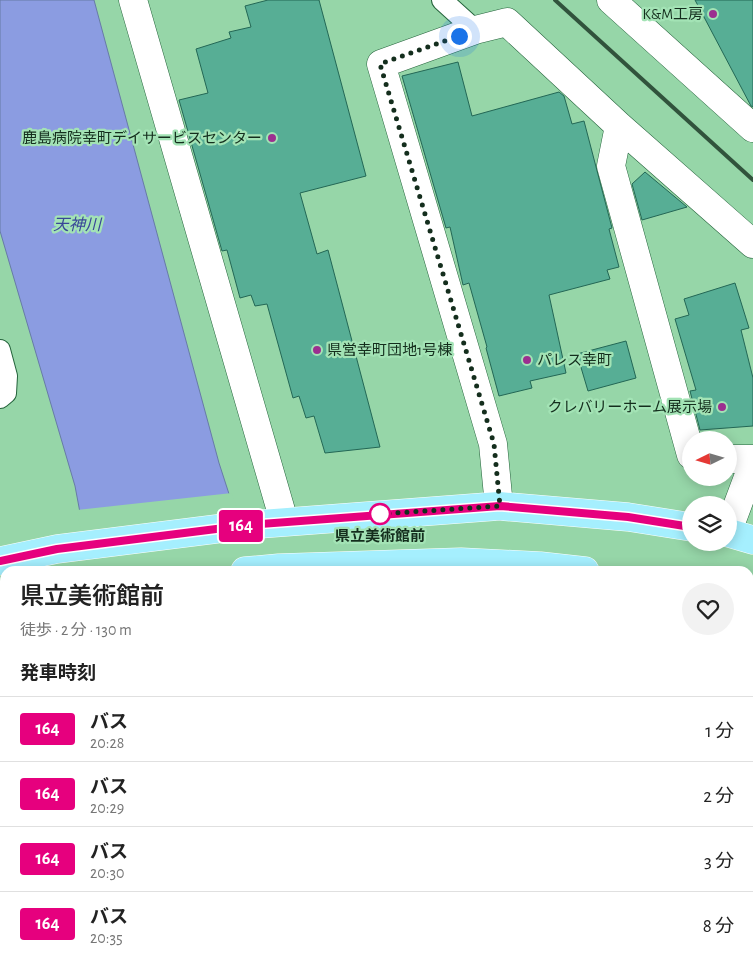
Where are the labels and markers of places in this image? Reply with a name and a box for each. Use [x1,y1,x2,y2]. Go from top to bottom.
place label: K&M工房 [643,7,703,22]
marker: K&M工房 [707,8,719,20]
place label: 鹿島病院幸町デイサービスセンター [22,130,262,146]
marker: 鹿島病院幸町デイサービスセンター [266,132,278,144]
place label: 県営幸町団地1号棟 [327,341,452,358]
marker: 県営幸町団地1号棟 [311,344,323,356]
place label: パレス幸町 [537,352,612,368]
marker: パレス幸町 [521,354,533,366]
place label: クレバリーホーム展示場 [547,399,712,415]
marker: クレバリーホーム展示場 [716,401,728,413]
marker: 県立美術館前 [369,503,391,525]
place label: 県立美術館前 [335,527,425,544]

